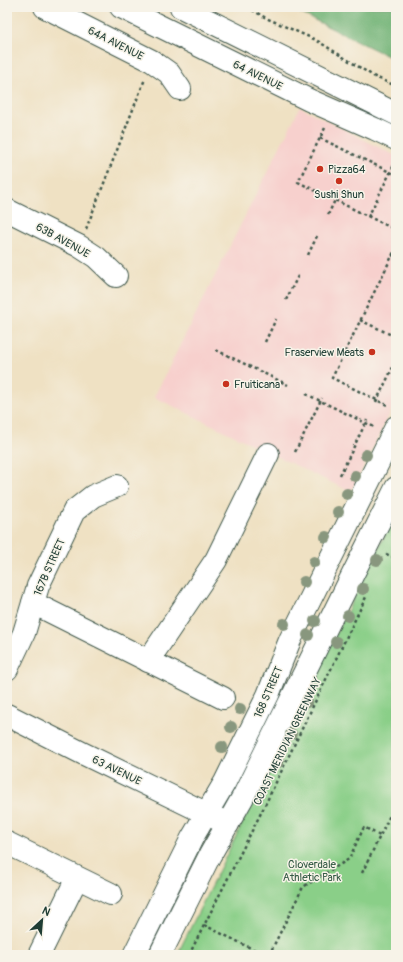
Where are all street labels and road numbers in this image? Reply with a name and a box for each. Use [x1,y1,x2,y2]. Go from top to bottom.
street label: 64A AVENUE [86,24,146,63]
street label: 64 AVENUE [231,58,285,93]
street label: 63B AVENUE [33,220,92,261]
street label: 167B STREET [31,536,68,598]
street label: 168 STREET [251,664,286,720]
street label: COAST MERIDIAN GREENWAY [251,675,324,807]
street label: 63 AVENUE [90,753,144,788]

